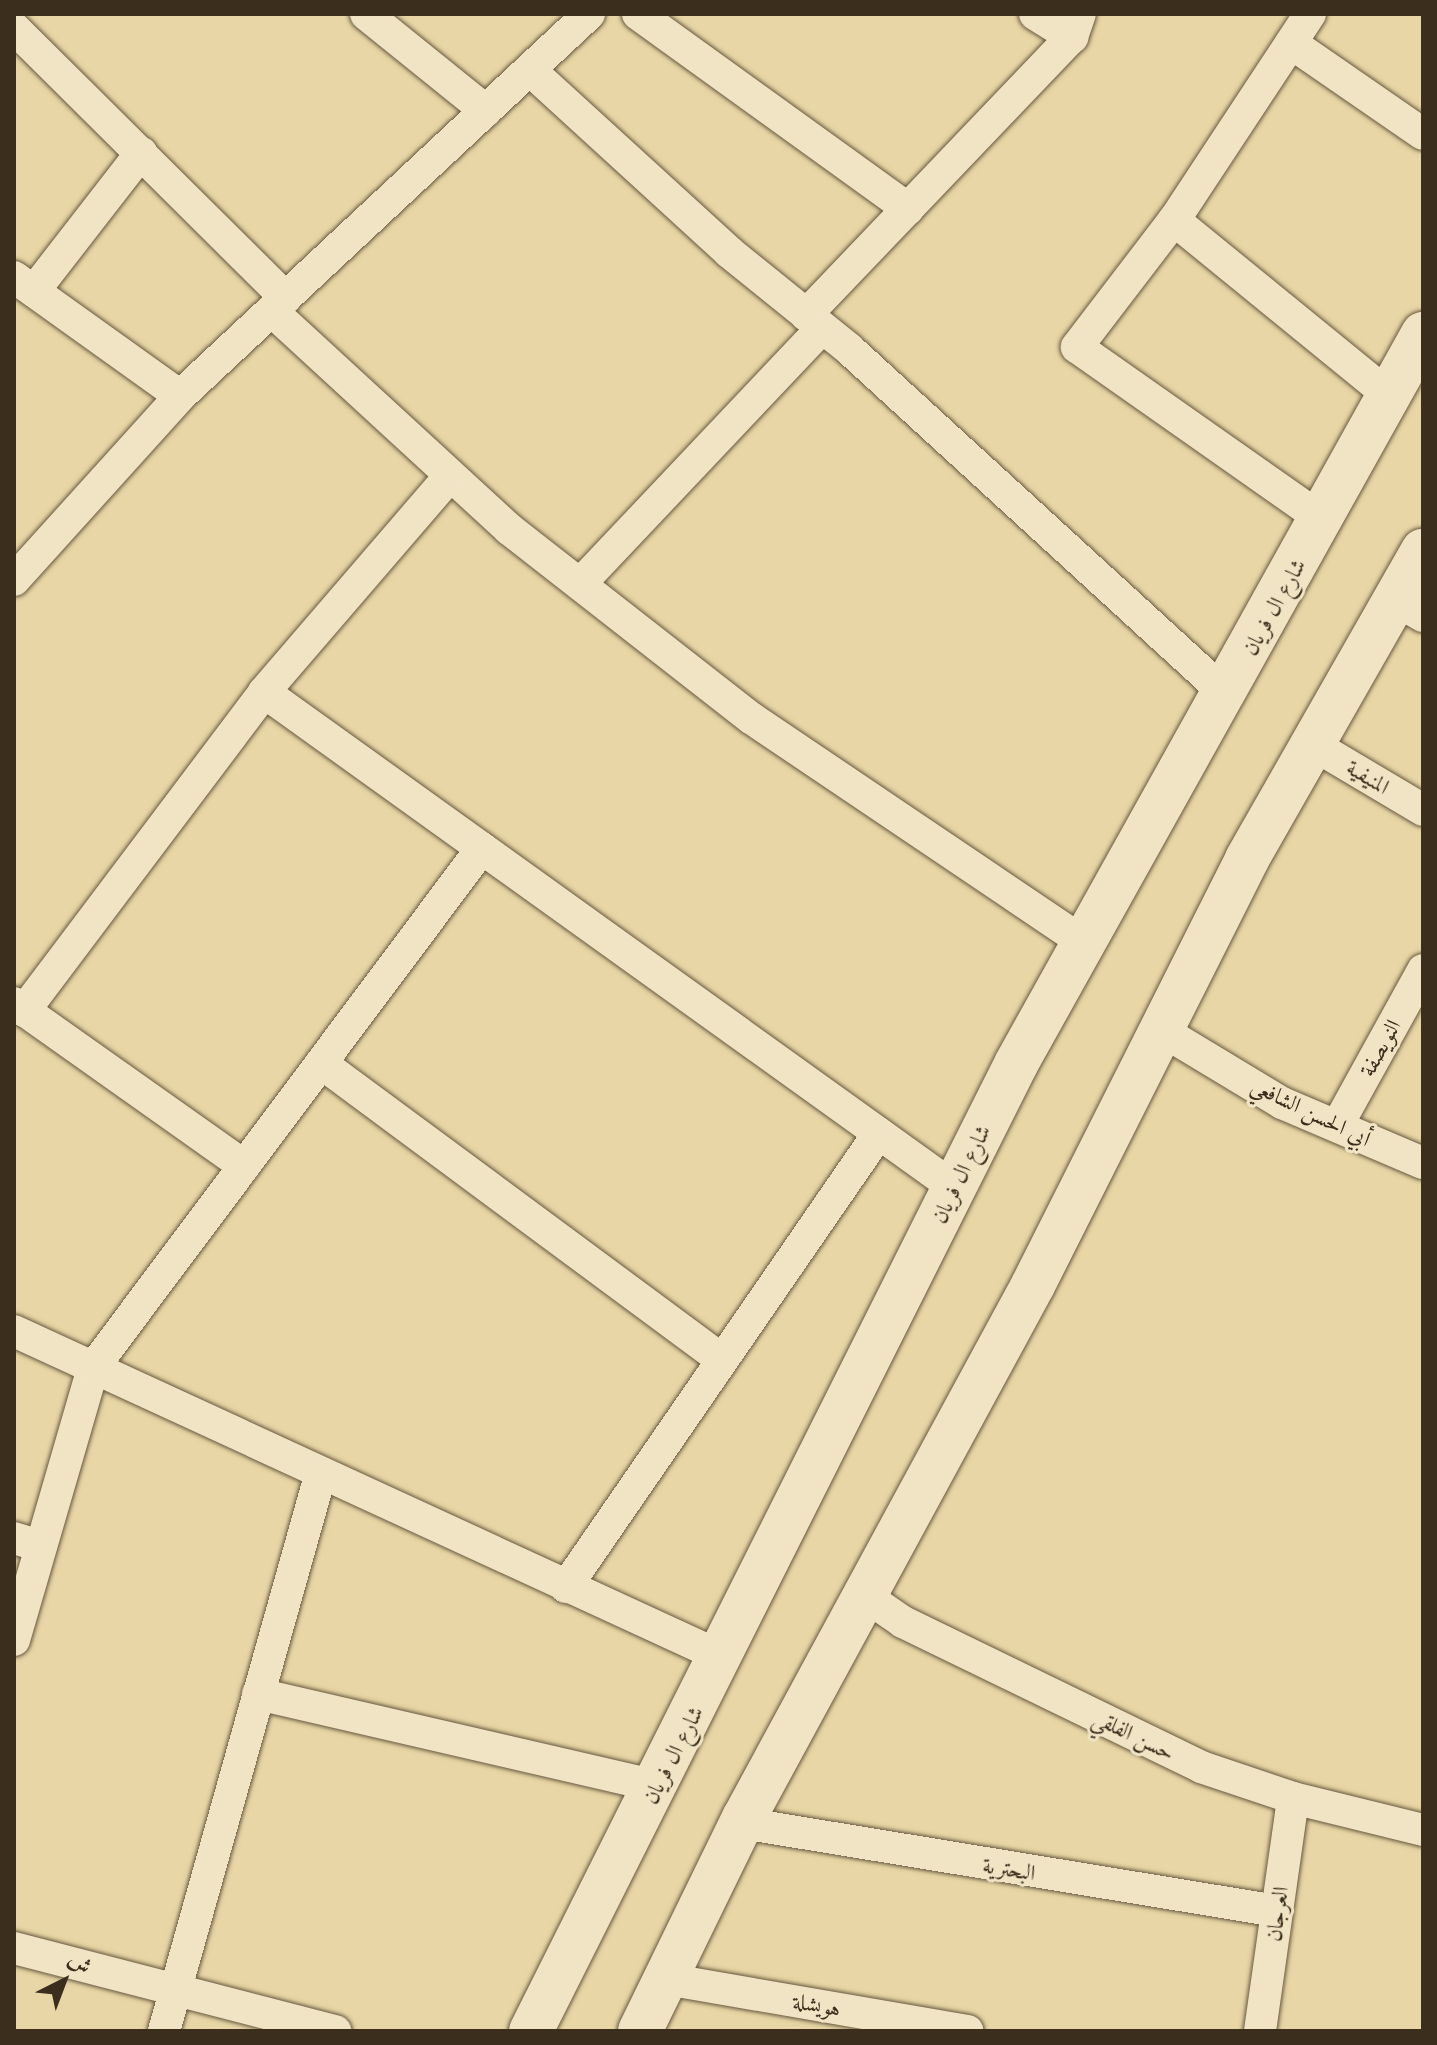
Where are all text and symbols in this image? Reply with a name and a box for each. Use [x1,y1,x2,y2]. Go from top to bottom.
street label: شارع ال فريان [1237,554,1311,660]
street label: المنيفية [1342,754,1394,800]
street label: النويصفة [1354,1015,1406,1081]
street label: أبي الحسن الشافعي [1247,1072,1375,1152]
street label: شارع ال فريان [926,1120,996,1228]
street label: شارع ال فريان [637,1702,709,1808]
street label: حسن الفلقي [1089,1704,1179,1766]
street label: البحترية [981,1852,1037,1886]
street label: العرجان [1260,1885,1294,1943]
north arrow [24,1941,104,2021]
text: ش [63,1945,98,1980]
street label: هويشلة [791,1988,843,2022]

